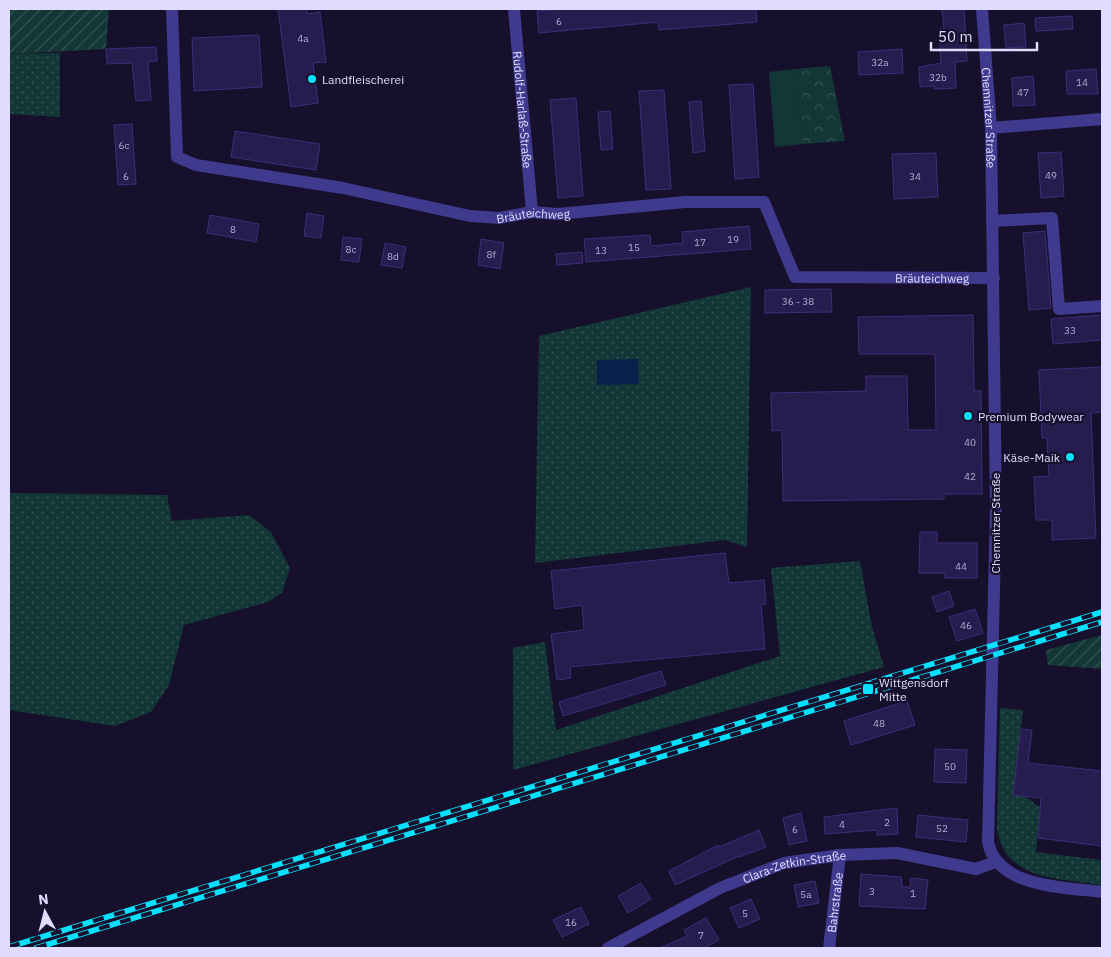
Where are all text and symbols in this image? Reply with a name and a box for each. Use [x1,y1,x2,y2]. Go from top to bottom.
house number: 6 [556,15,562,28]
scale bar [931,20,1037,52]
text: 50 m [938,27,973,46]
house number: 4a [297,32,309,45]
street label: Rudolf-Harlaß-Straße [510,50,536,169]
house number: 32a [871,56,889,69]
street label: Chemnitzer Straße [979,67,999,169]
house number: 32b [929,71,947,84]
place label: Landfleischerei [322,72,404,87]
marker: Landfleischerei [306,73,318,85]
house number: 14 [1076,76,1088,89]
house number: 47 [1017,86,1029,99]
house number: 6c [118,139,130,152]
house number: 49 [1045,169,1057,182]
house number: 6 [123,170,129,183]
house number: 34 [909,170,921,183]
street label: Bräuteichweg [495,205,571,226]
house number: 8 [230,223,236,236]
house number: 19 [727,233,739,246]
house number: 17 [694,236,706,249]
house number: 15 [628,241,640,254]
house number: 8c [345,243,357,256]
house number: 13 [595,244,607,257]
house number: 8f [486,248,496,261]
house number: 8d [387,250,399,263]
street label: Bräuteichweg [895,270,970,285]
house number: 36 - 38 [782,295,814,308]
house number: 33 [1064,324,1076,337]
place label: Premium Bodywear [978,409,1084,424]
marker: Premium Bodywear [962,410,974,422]
house number: 40 [964,436,976,449]
place label: Käse-Maik [1003,450,1061,465]
marker: Käse-Maik [1064,451,1076,463]
house number: 42 [964,470,976,483]
street label: Chemnitzer Straße [988,472,1003,573]
house number: 44 [955,560,967,573]
house number: 46 [960,619,972,632]
place label: Wittgensdorf Mitte [879,675,949,704]
marker: Wittgensdorf Mitte [861,682,875,696]
house number: 48 [873,717,885,730]
house number: 50 [944,760,956,773]
house number: 2 [884,816,890,829]
house number: 4 [839,818,845,831]
house number: 52 [936,822,948,835]
house number: 6 [792,823,798,836]
street label: Clara-Zetkin-Straße [740,847,847,886]
street label: Bahrstraße [823,871,845,933]
house number: 3 [869,885,875,898]
north arrow [20,887,70,937]
house number: 1 [910,887,916,900]
house number: 5a [800,888,812,901]
text: N [37,890,50,909]
house number: 5 [742,907,748,920]
house number: 16 [565,916,577,929]
house number: 7 [698,929,704,942]

